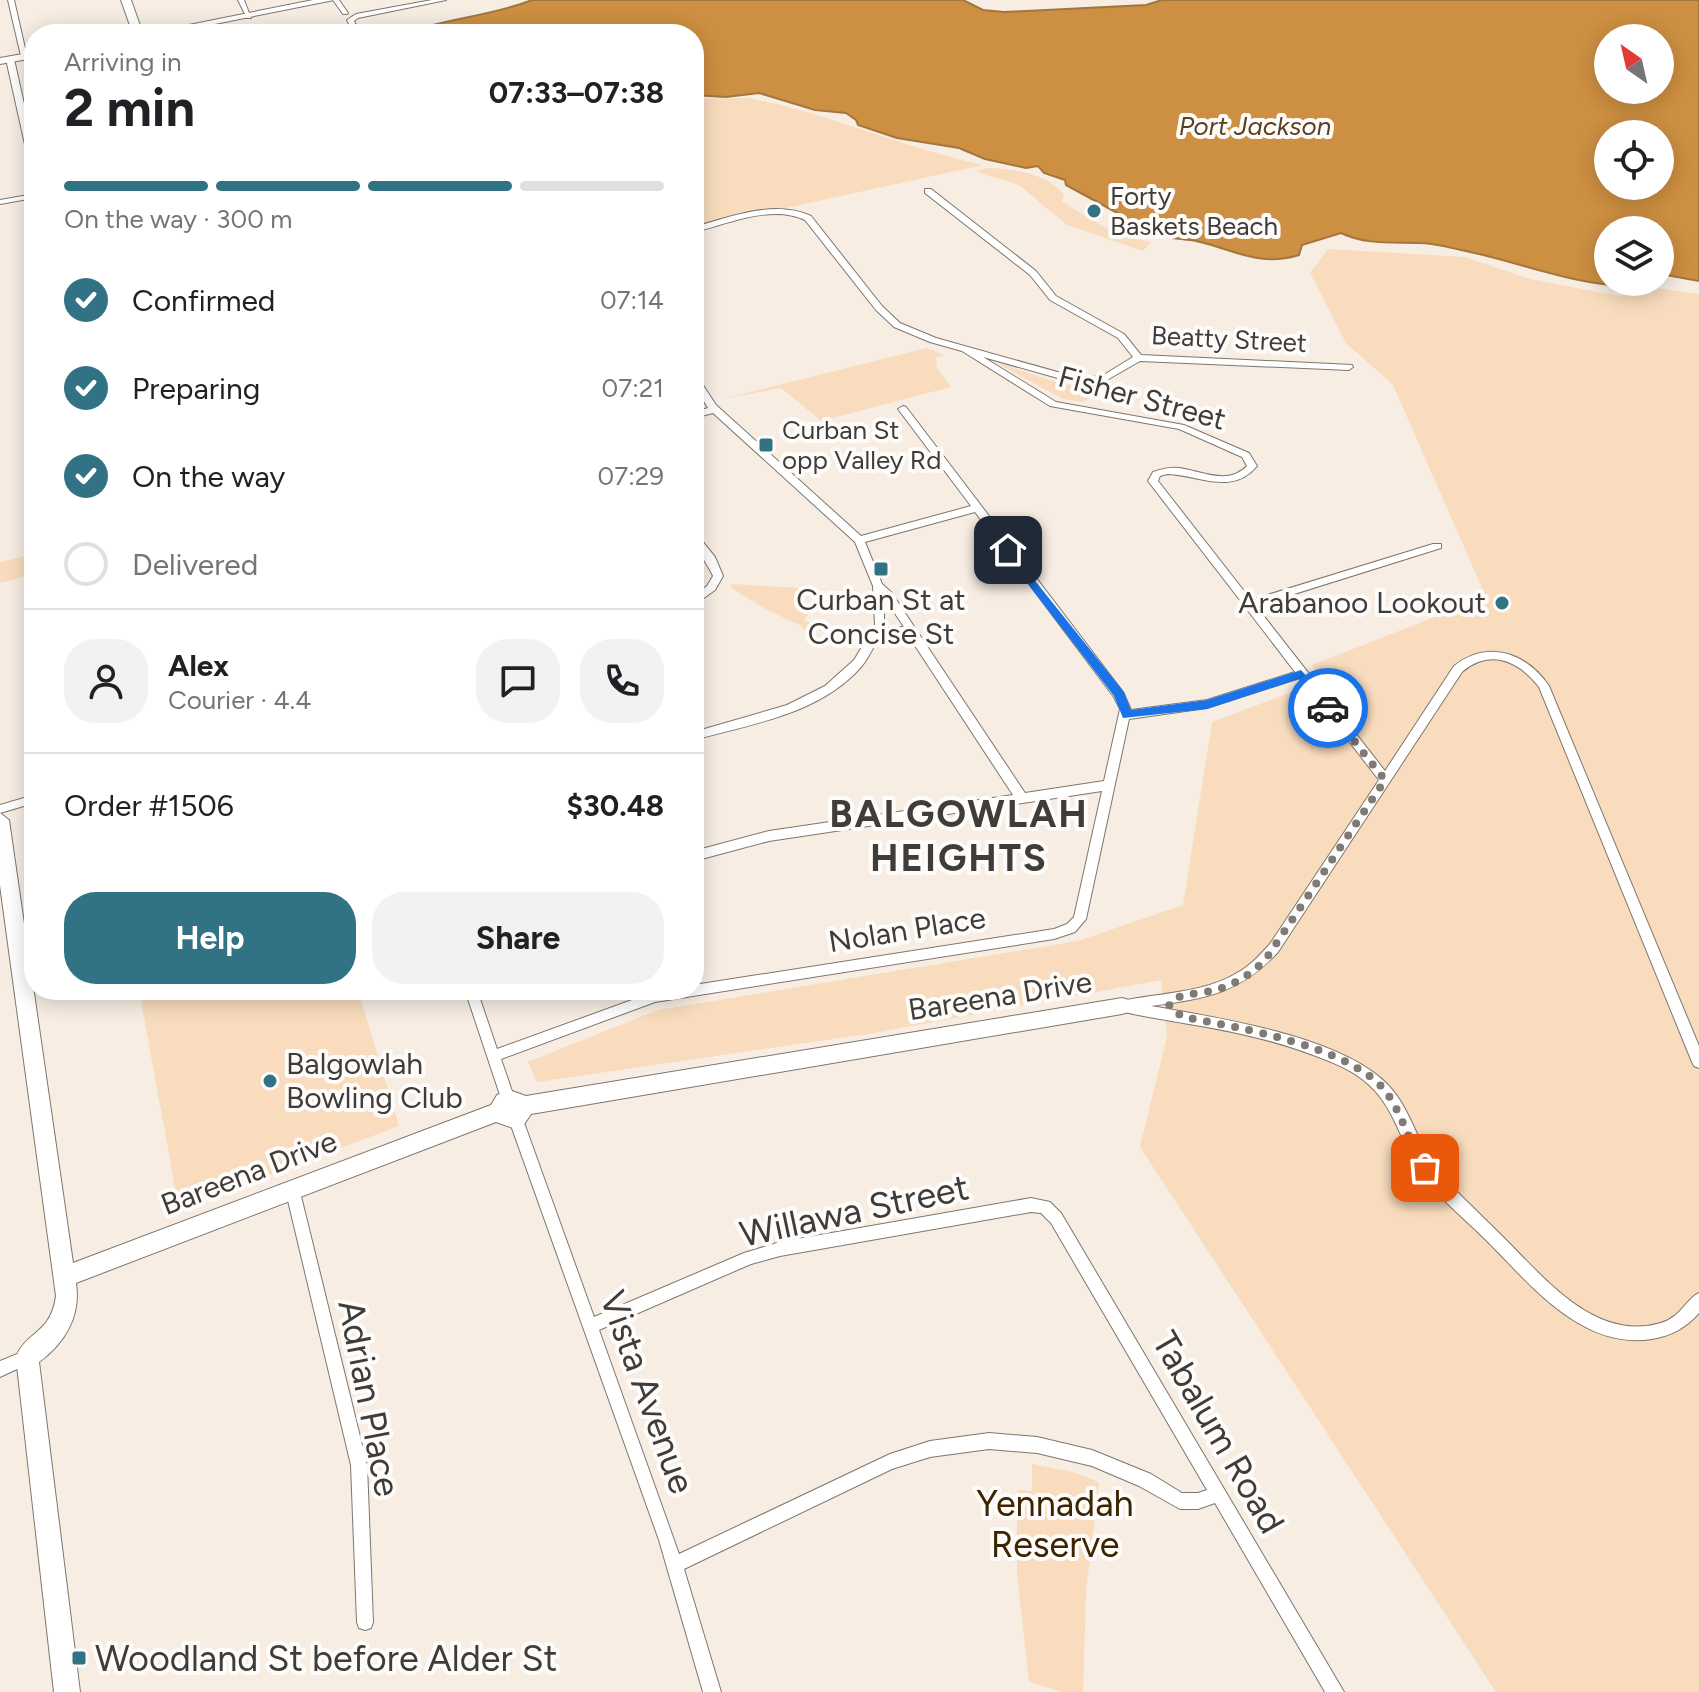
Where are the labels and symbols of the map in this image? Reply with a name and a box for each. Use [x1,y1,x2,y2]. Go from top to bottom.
north arrow [1594,24,1674,104]
water label: Port Jackson [1179,110,1331,142]
place label: Forty Baskets Beach [1110,180,1278,242]
marker: Forty Baskets Beach [1085,202,1103,220]
street label: Beatty Street [1150,319,1308,359]
street label: Fisher Street [1054,357,1230,438]
place label: Curban St opp Valley Rd [782,414,941,476]
marker: Curban St opp Valley Rd [757,436,775,454]
pin [974,516,1042,584]
marker: Curban St at Concise St [872,560,890,578]
place label: Curban St at Concise St [796,581,966,652]
place label: Arabanoo Lookout [1238,584,1486,621]
marker: Arabanoo Lookout [1493,594,1511,612]
courier [1288,668,1368,748]
district label: BALGOWLAH HEIGHTS [829,791,1089,881]
street label: Nolan Place [826,899,988,960]
street label: Bareena Drive [905,963,1094,1028]
place label: Balgowlah Bowling Club [286,1045,463,1116]
marker: Balgowlah Bowling Club [261,1072,279,1090]
street label: Bareena Drive [156,1122,342,1223]
pin [1391,1134,1459,1202]
street label: Willawa Street [736,1165,972,1256]
street label: Vista Avenue [591,1285,704,1499]
street label: Adrian Place [329,1296,410,1500]
street label: Tabalum Road [1143,1324,1294,1541]
park label: Yennadah Reserve [976,1482,1134,1566]
place label: Woodland St before Alder St [95,1637,557,1680]
marker: Woodland St before Alder St [70,1649,88,1667]

